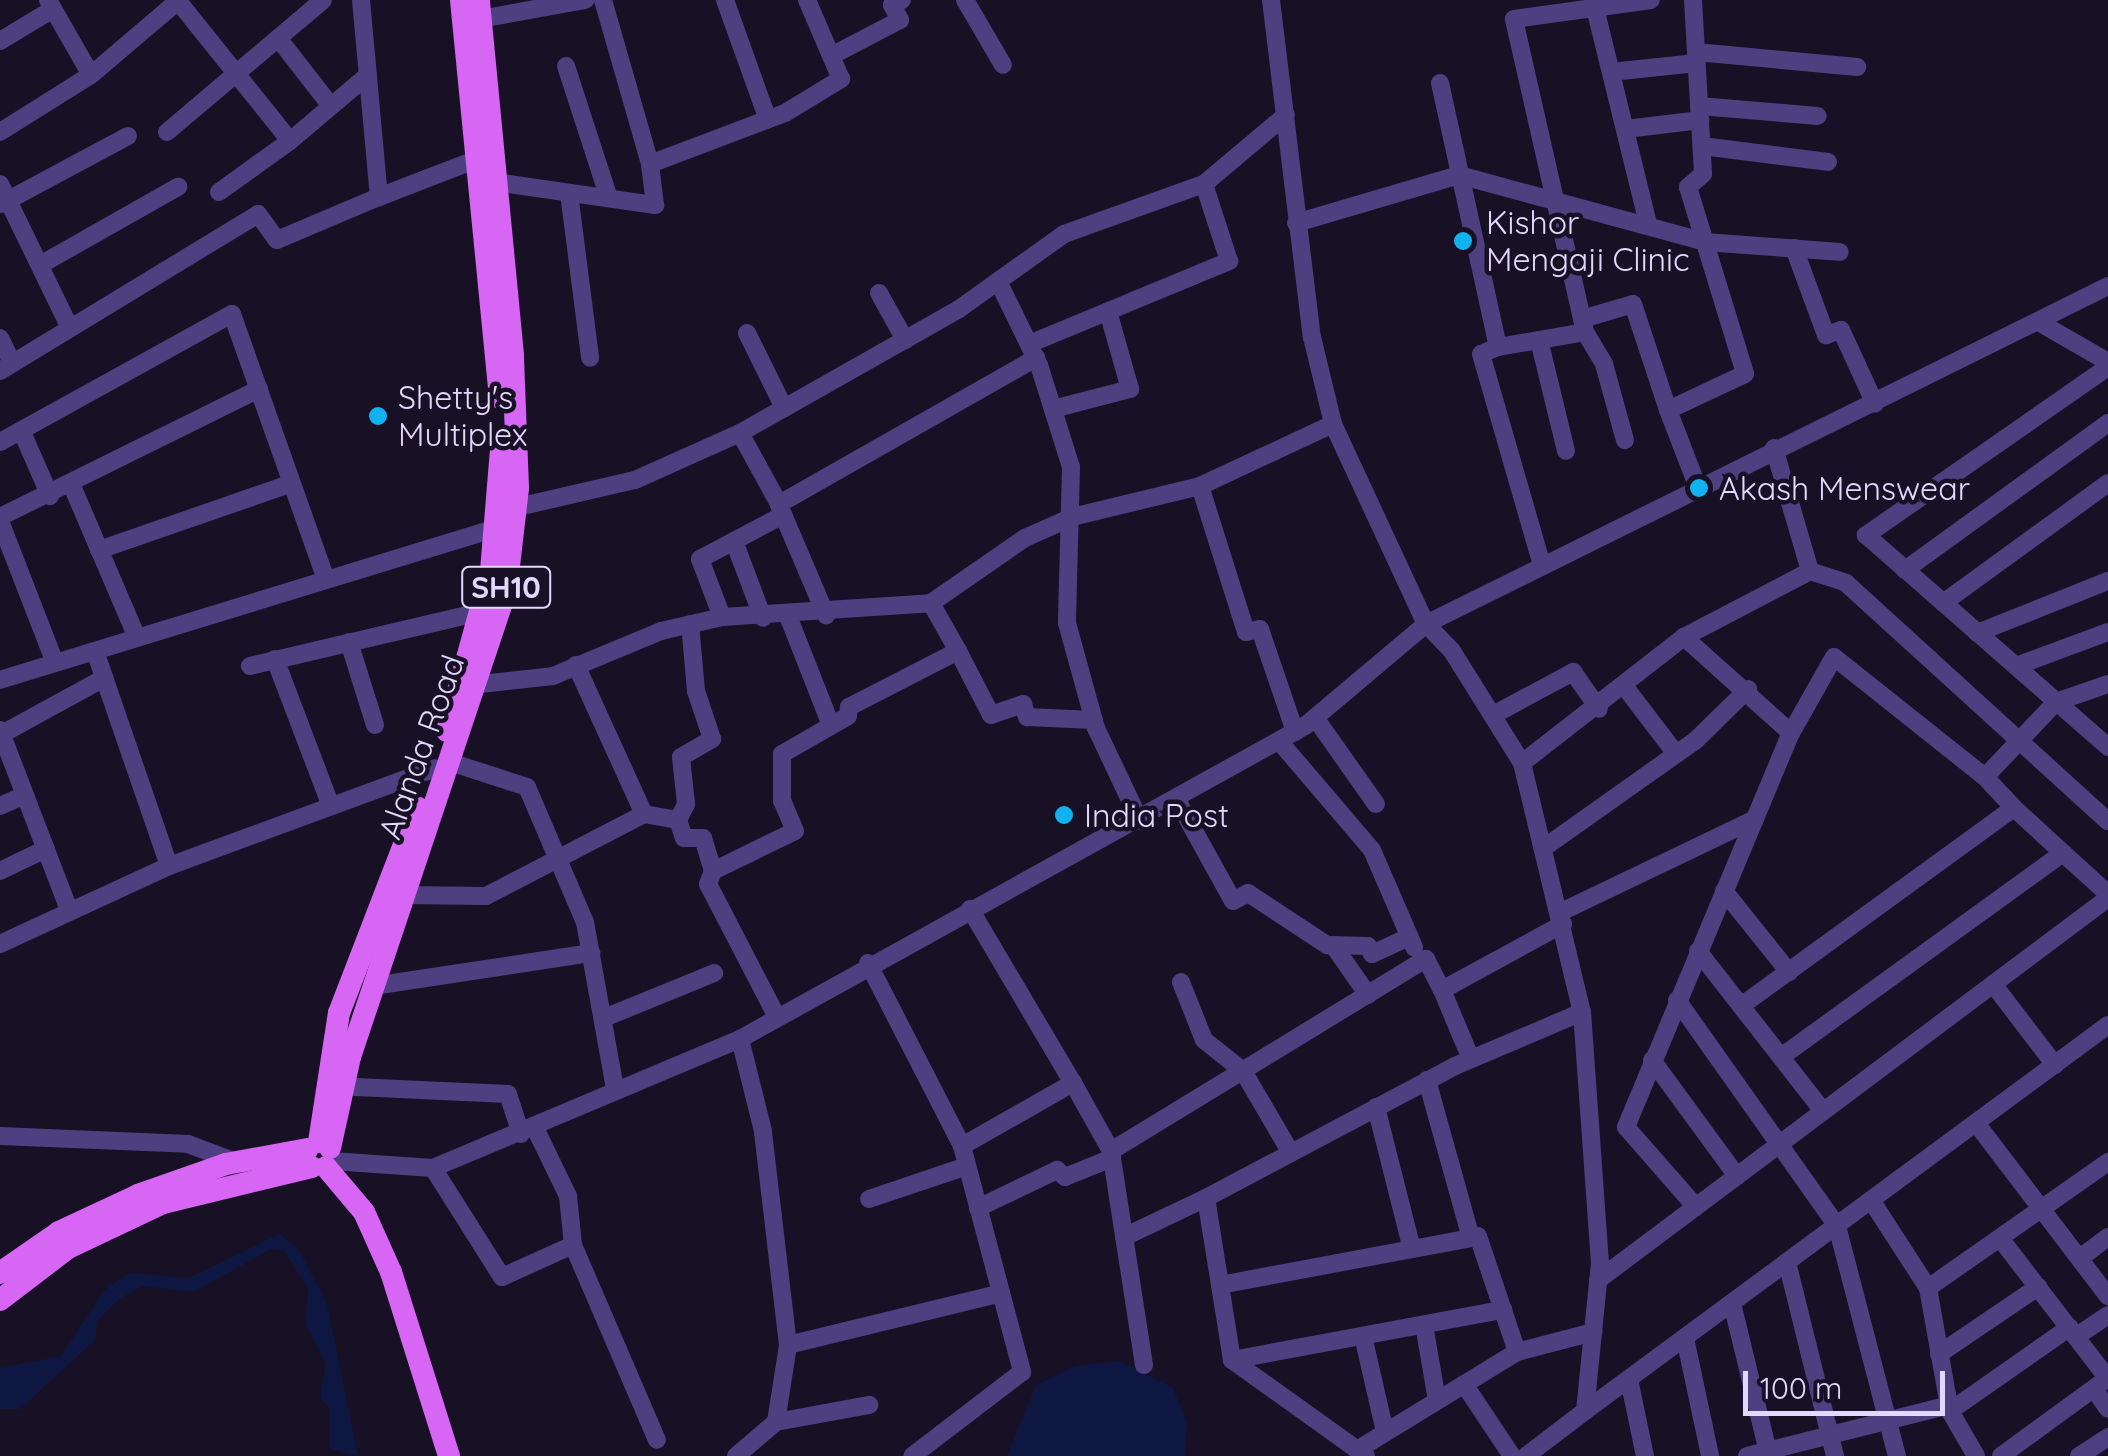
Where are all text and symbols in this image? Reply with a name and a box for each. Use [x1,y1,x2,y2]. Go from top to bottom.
place label: Kishor Mengaji Clinic [1486,204,1689,279]
marker: Kishor Mengaji Clinic [1450,228,1476,254]
place label: Shetty's Multiplex [398,379,527,454]
marker: Shetty's Multiplex [367,405,389,427]
place label: Akash Menswear [1719,469,1970,507]
marker: Akash Menswear [1688,477,1710,499]
road number: SH10 [461,562,551,612]
street label: Alanda Road [370,650,472,844]
place label: India Post [1084,796,1229,834]
marker: India Post [1053,804,1075,826]
scale bar [1748,1351,1950,1413]
text: 100 m [1760,1369,1842,1407]

